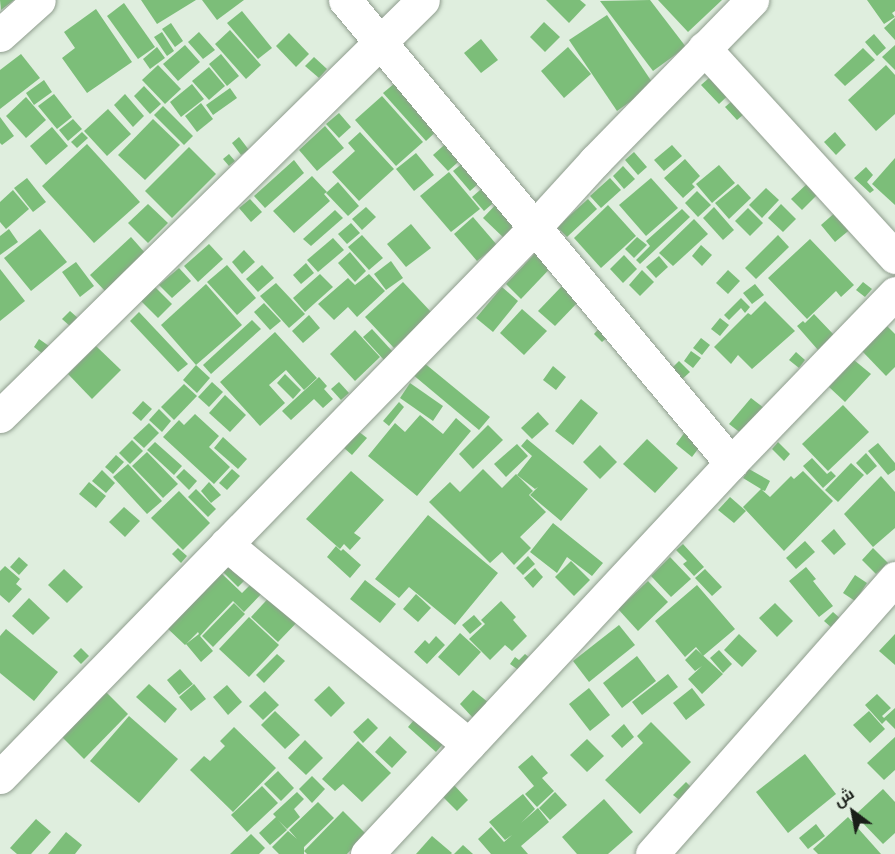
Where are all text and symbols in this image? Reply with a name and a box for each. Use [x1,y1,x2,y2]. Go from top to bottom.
north arrow [823,782,883,842]
text: ش [829,782,858,812]

